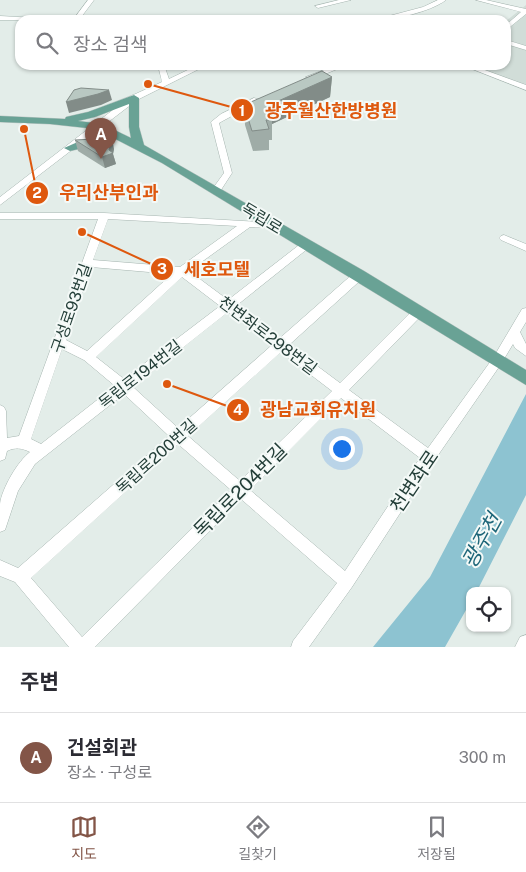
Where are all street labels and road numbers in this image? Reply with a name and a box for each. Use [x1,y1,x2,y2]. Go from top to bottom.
street label: 독립로 [238,199,286,238]
street label: 구성로93번길 [47,261,96,355]
street label: 천변좌로298번길 [215,292,321,379]
street label: 독립로194번길 [95,336,186,413]
street label: 독립로200번길 [112,415,201,498]
street label: 독립로204번길 [189,439,291,541]
street label: 천변좌로 [385,446,443,516]

